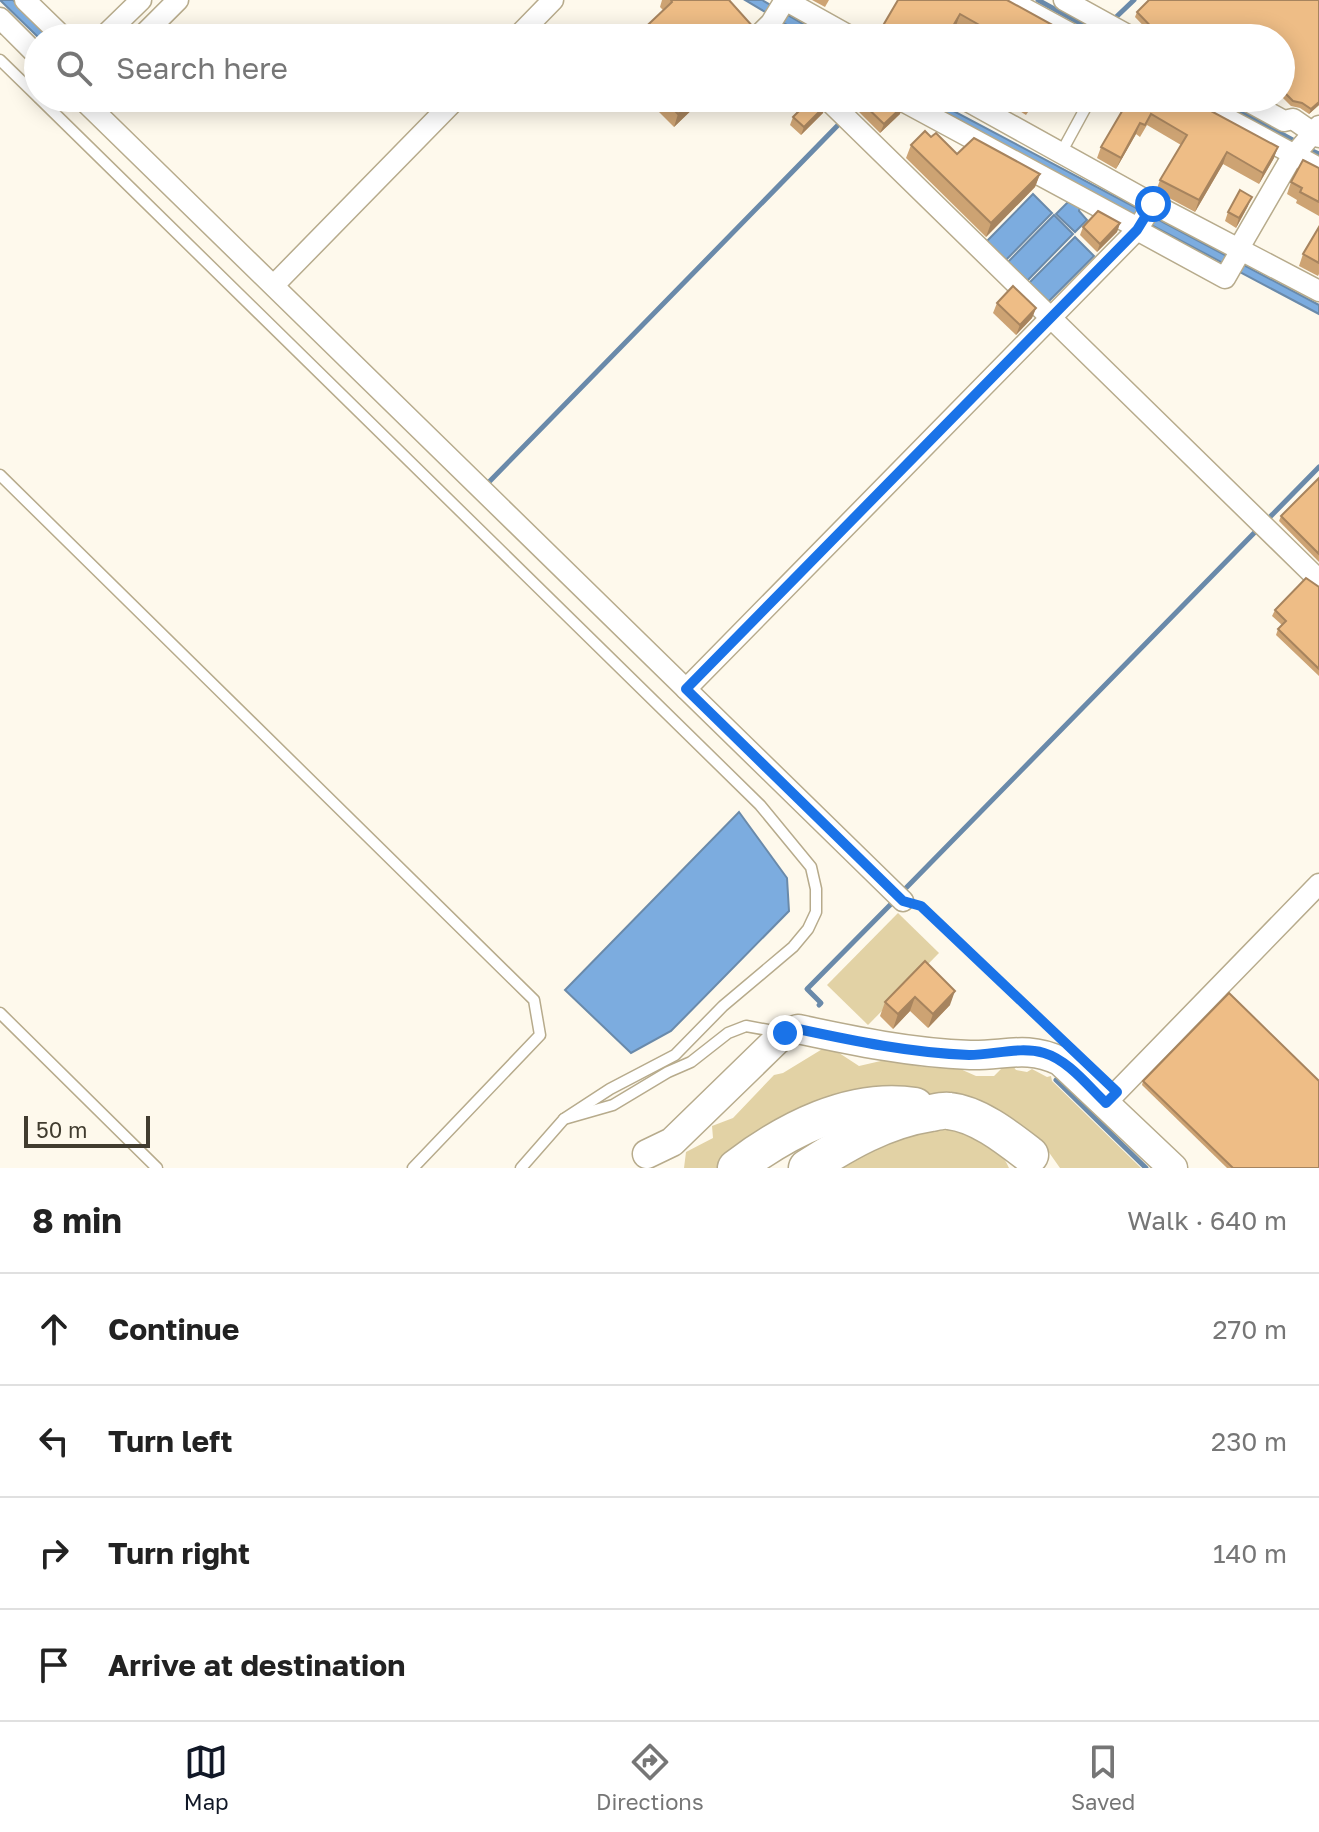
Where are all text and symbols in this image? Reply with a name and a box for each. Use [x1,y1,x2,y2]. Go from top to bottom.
search box [24,24,1295,112]
icon: search [52,46,96,90]
text: Search here [116,50,288,86]
route start [1135,186,1171,222]
route end [767,1015,803,1051]
scale bar [24,1112,150,1148]
text: 50 m [36,1116,87,1143]
text: 8 min [32,1200,122,1240]
text: Walk · 640 m [1127,1205,1287,1236]
icon: ahead [32,1307,76,1351]
text: Continue [108,1311,239,1347]
text: 270 m [1213,1314,1287,1345]
icon: left [32,1419,76,1463]
text: Turn left [108,1423,233,1459]
text: 230 m [1211,1426,1287,1457]
icon: right [32,1531,76,1575]
text: Turn right [108,1535,250,1571]
text: 140 m [1213,1538,1287,1569]
icon: arrive [32,1643,76,1687]
text: Arrive at destination [108,1647,405,1683]
tab: Map [184,1740,229,1815]
tab: Directions [596,1740,704,1815]
tab: Saved [1071,1740,1135,1815]

